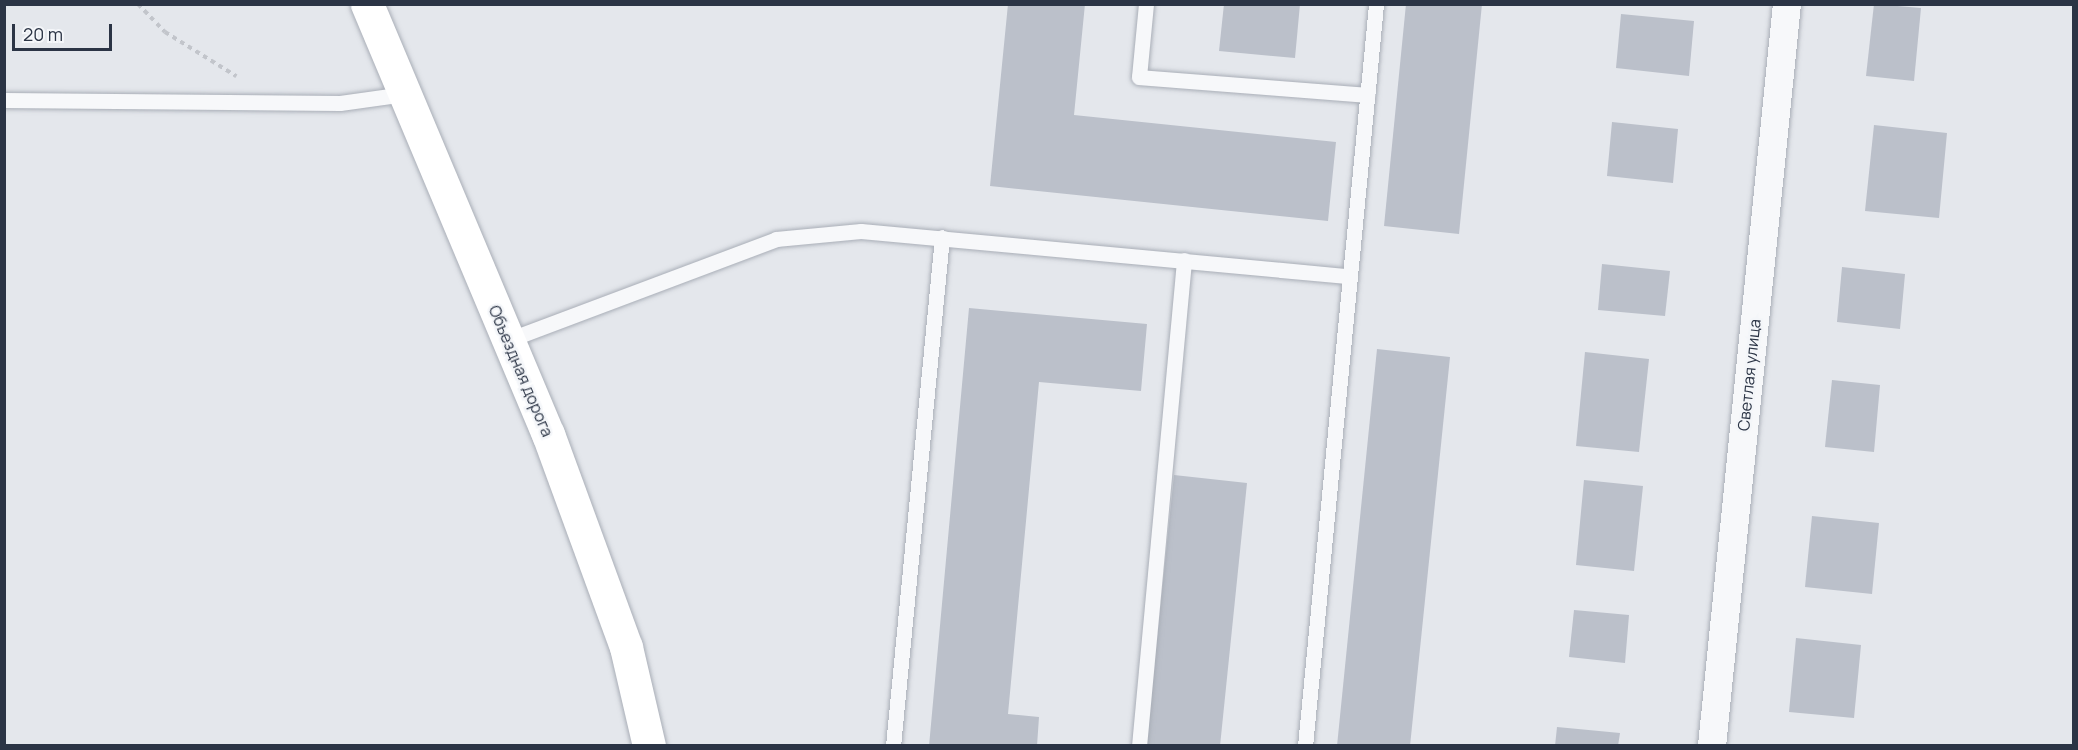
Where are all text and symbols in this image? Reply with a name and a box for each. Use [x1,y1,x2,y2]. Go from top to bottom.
scale bar [15,12,116,50]
text: 20 m [23,22,63,46]
street label: Объездная дорога [485,302,557,440]
street label: Светлая улица [1734,318,1764,432]

